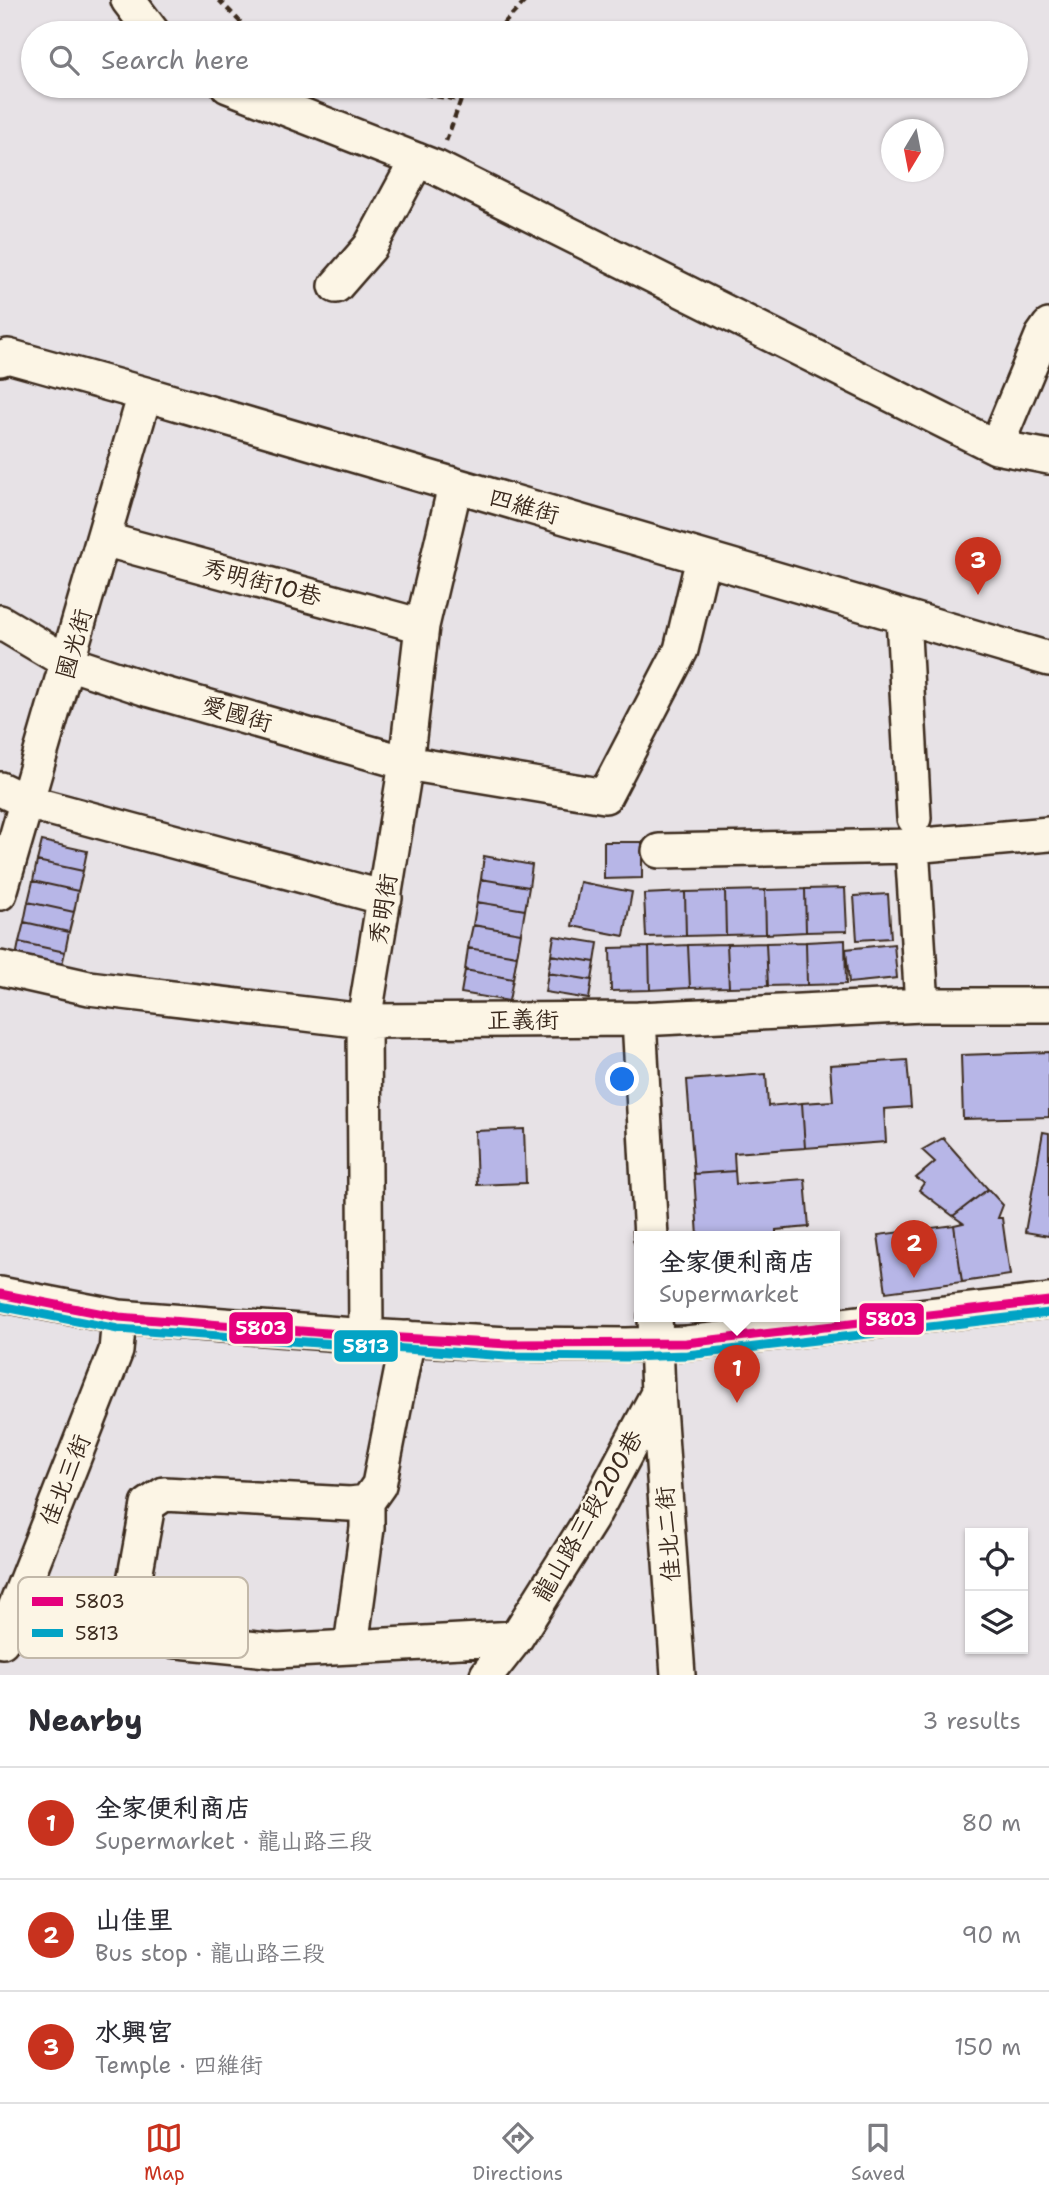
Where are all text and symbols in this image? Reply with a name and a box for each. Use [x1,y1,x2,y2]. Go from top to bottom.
search box [21,21,1028,98]
icon: search [45,41,83,79]
text: Search here [101,42,250,77]
north arrow [881,119,944,182]
street label: 四維街 [485,481,563,531]
pin: 3 [955,537,1001,595]
street label: 秀明街10巷 [199,551,325,613]
street label: 國光街 [49,605,99,683]
street label: 愛國街 [198,689,276,739]
street label: 秀明街 [362,871,404,947]
street label: 正義街 [487,1004,559,1036]
your location [605,1062,639,1096]
pin: 2 [891,1220,937,1278]
popup [634,1231,840,1322]
text: 全家便利商店 [659,1244,815,1279]
text: Supermarket [659,1279,799,1309]
line badge: 5803 [858,1302,925,1336]
text: 5803 [865,1307,917,1332]
line badge: 5803 [228,1311,294,1345]
text: 5803 [235,1316,287,1341]
line badge: 5813 [333,1329,399,1363]
text: 5813 [343,1334,389,1359]
pin: 1 [714,1345,760,1403]
street label: 龍山路三段200巷 [526,1424,650,1608]
street label: 佳北三街 [32,1430,98,1530]
street label: 佳北二街 [649,1485,687,1583]
map controls [965,1528,1028,1654]
button: locate [965,1528,1028,1591]
legend [18,1577,248,1658]
text: 5803 [75,1589,125,1614]
button: layers [965,1591,1028,1654]
text: 5813 [75,1621,119,1646]
text: Nearby [28,1700,143,1741]
text: 3 results [922,1706,1021,1736]
text: 全家便利商店 [95,1790,251,1825]
text: 1 [46,1808,56,1838]
text: 80 m [962,1808,1021,1838]
text: Supermarket · 龍山路三段 [95,1826,372,1856]
text: 山佳里 [95,1902,173,1937]
text: 2 [43,1920,59,1950]
text: 90 m [961,1920,1021,1950]
text: Bus stop · 龍山路三段 [95,1938,325,1968]
text: 水興宮 [95,2014,173,2049]
text: 3 [43,2032,59,2062]
text: 150 m [954,2032,1021,2062]
text: Temple · 四維街 [95,2050,263,2080]
tab: Map [144,2119,185,2186]
tab: Directions [473,2119,563,2186]
tab: Saved [851,2119,905,2186]

